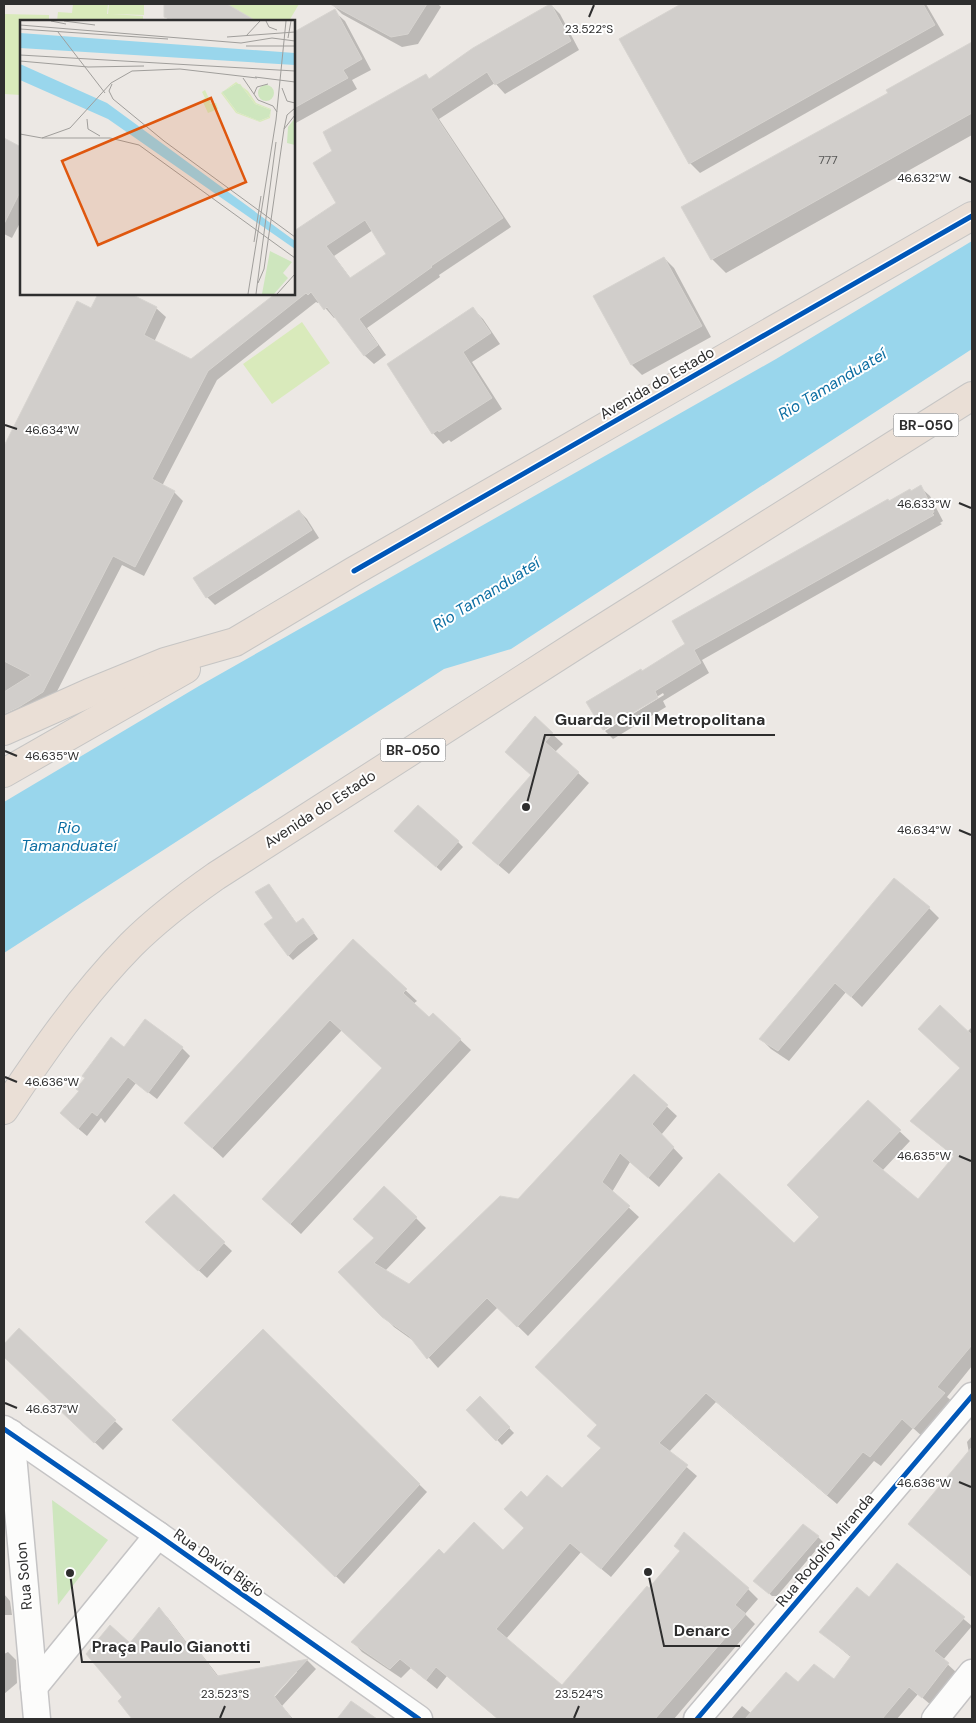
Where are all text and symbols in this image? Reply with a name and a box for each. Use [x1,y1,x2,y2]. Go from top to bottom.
inset map [20,20,295,295]
text: 23.522°S [565,21,613,37]
house number: 777 [818,152,838,168]
text: 46.632°W [897,170,951,186]
street label: Avenida do Estado [596,342,718,424]
water label: Rio Tamanduateí [774,343,891,425]
road number: BR-050 [894,414,958,436]
text: 46.634°W [25,422,79,438]
text: 46.633°W [897,496,951,512]
water label: Rio Tamanduateí [428,552,545,635]
callout: Guarda Civil Metropolitana [545,704,775,735]
text: Guarda Civil Metropolitana [555,709,765,730]
road number: BR-050 [380,738,446,762]
text: 46.635°W [25,748,79,764]
street label: Avenida do Estado [260,765,380,853]
water label: Rio Tamanduateí [21,817,118,856]
text: 46.634°W [897,822,951,838]
text: 46.636°W [25,1074,80,1090]
text: 46.635°W [897,1148,951,1164]
text: 46.637°W [26,1401,79,1417]
text: 46.636°W [897,1475,952,1491]
street label: Rua Rodolfo Miranda [772,1489,878,1611]
street label: Rua David Bigio [170,1524,268,1602]
street label: Rua Solon [11,1541,37,1611]
callout: Denarc [664,1615,740,1646]
text: Denarc [674,1620,730,1641]
callout: Praça Paulo Gianotti [82,1631,260,1662]
text: Praça Paulo Gianotti [92,1636,250,1657]
text: 23.523°S [201,1686,249,1702]
text: 23.524°S [555,1686,603,1702]

